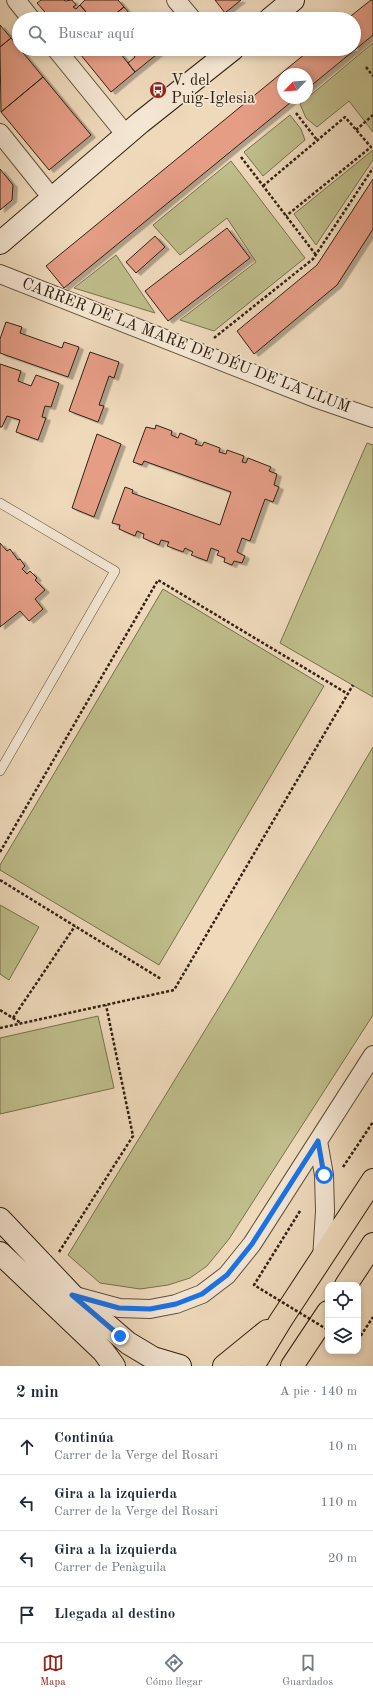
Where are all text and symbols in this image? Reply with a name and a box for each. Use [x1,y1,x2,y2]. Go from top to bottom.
search box [12,12,361,56]
icon: search [26,23,48,45]
text: Buscar aquí [58,27,134,42]
north arrow [277,68,313,104]
place label: V. del Puig-Iglesia [171,73,255,107]
bus stop icon: V. del Puig-Iglesia [148,80,168,100]
street label: CARRER DE LA MARE DE DÉU DE LA LLUM [20,272,354,416]
route start [315,1166,333,1184]
map controls [325,1282,361,1354]
button: locate [325,1282,361,1318]
button: layers [325,1318,361,1354]
route end [111,1327,129,1345]
text: 2 min [16,1384,59,1401]
text: A pie · 140 m [280,1385,357,1398]
text: Continúa [54,1431,114,1446]
icon: ahead [16,1436,38,1458]
text: 10 m [328,1440,357,1453]
text: Carrer de la Verge del Rosari [54,1449,218,1462]
text: Gira a la izquierda [54,1487,177,1502]
icon: left [16,1492,38,1514]
text: 110 m [320,1496,357,1509]
text: Carrer de la Verge del Rosari [54,1505,218,1518]
text: Gira a la izquierda [54,1543,177,1558]
icon: left [16,1548,38,1570]
text: 20 m [328,1552,357,1565]
text: Carrer de Penàguila [54,1561,166,1574]
icon: arrive [16,1604,38,1626]
text: Llegada al destino [54,1607,175,1622]
tab: Mapa [40,1652,66,1690]
tab: Cómo llegar [145,1652,202,1690]
tab: Guardados [282,1652,333,1690]

